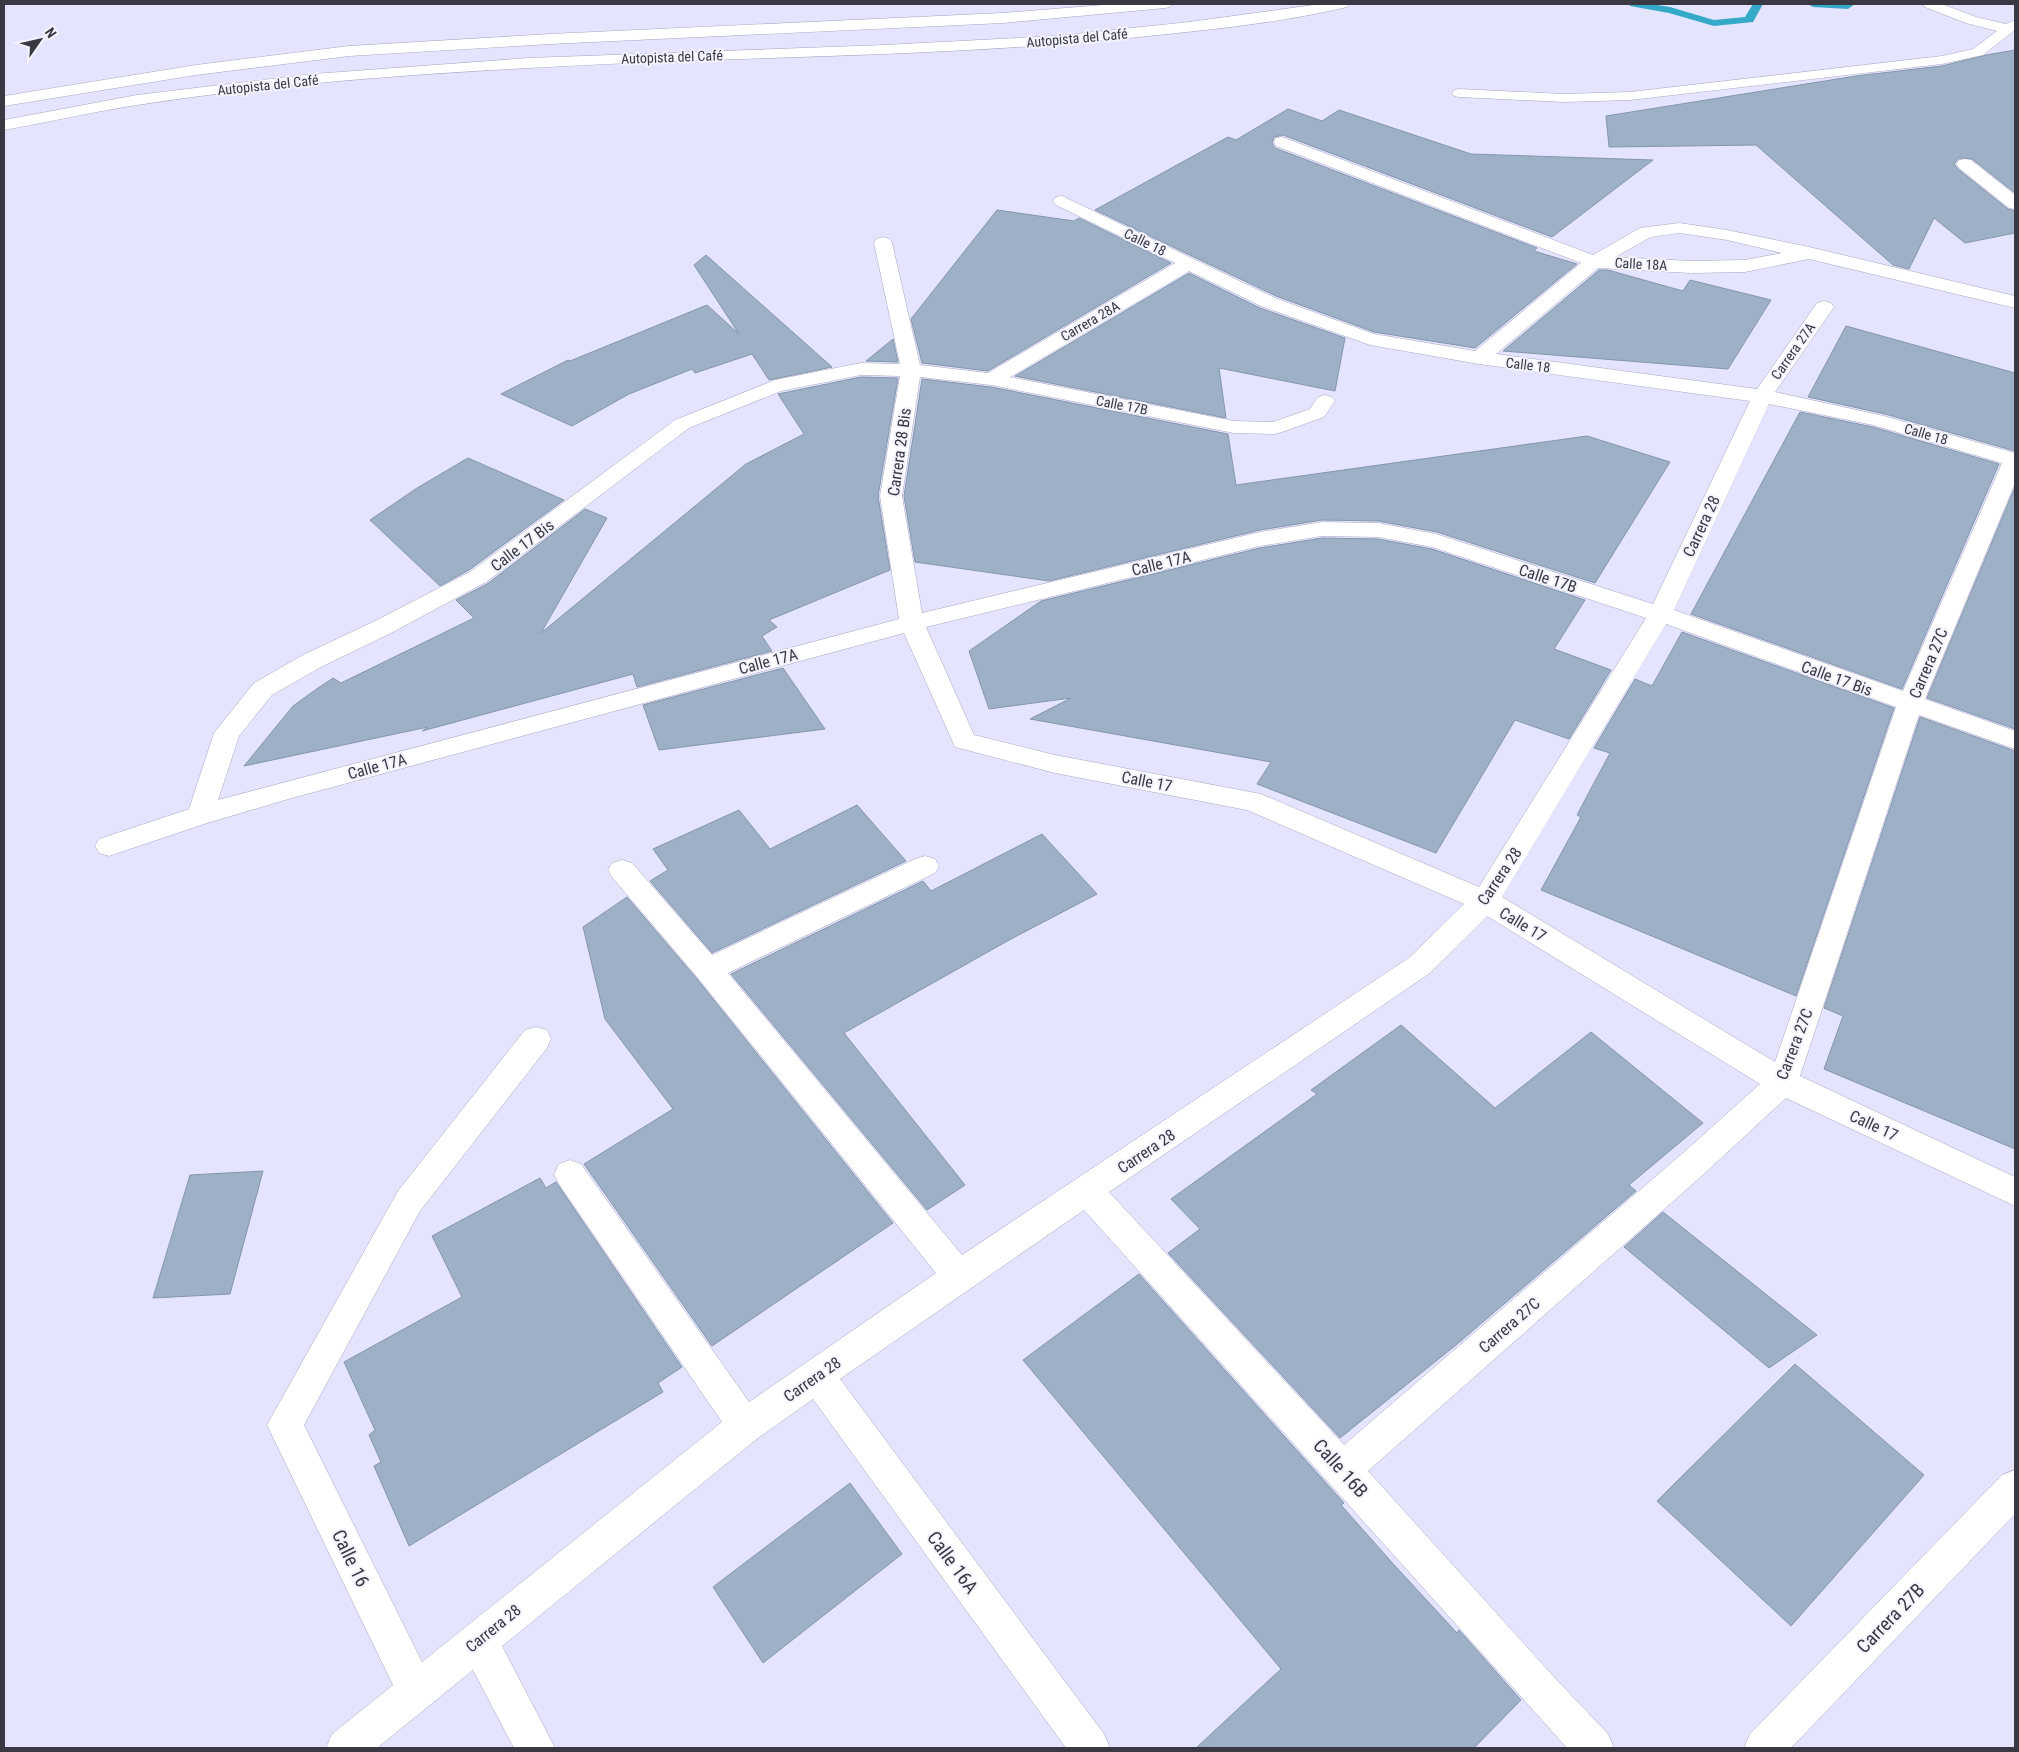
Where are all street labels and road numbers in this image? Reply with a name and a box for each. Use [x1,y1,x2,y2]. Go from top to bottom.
street label: Autopista del Café [1026,26,1129,50]
street label: Autopista del Café [621,47,724,67]
street label: Autopista del Café [217,72,320,98]
street label: Calle 18 [1121,225,1169,259]
street label: Calle 18A [1614,255,1668,273]
street label: Carrera 28A [1058,298,1122,344]
street label: Carrera 27A [1768,320,1818,382]
street label: Calle 18 [1505,354,1551,376]
street label: Calle 17B [1095,392,1149,418]
street label: Carrera 28 Bis [884,407,915,497]
street label: Calle 18 [1902,420,1950,448]
street label: Carrera 28 [1679,493,1724,560]
street label: Calle 17 Bis [487,515,558,575]
street label: Calle 17A [1130,547,1193,580]
street label: Calle 17B [1516,560,1579,597]
street label: Carrera 27C [1905,625,1952,701]
street label: Calle 17A [737,645,800,678]
street label: Calle 17 Bis [1799,657,1875,700]
street label: Calle 17A [346,750,409,783]
street label: Calle 17 [1120,767,1174,796]
street label: Carrera 28 [1473,844,1526,909]
street label: Calle 17 [1496,903,1550,946]
street label: Carrera 27C [1772,1006,1817,1082]
street label: Calle 17 [1847,1106,1901,1145]
street label: Carrera 28 [1114,1125,1179,1178]
street label: Carrera 27C [1475,1294,1544,1357]
street label: Carrera 28 [780,1353,845,1406]
street label: Calle 16B [1308,1434,1373,1502]
street label: Calle 16 [327,1526,374,1591]
street label: Calle 16A [922,1527,983,1598]
street label: Carrera 27B [1851,1579,1929,1658]
street label: Carrera 28 [462,1600,525,1656]

